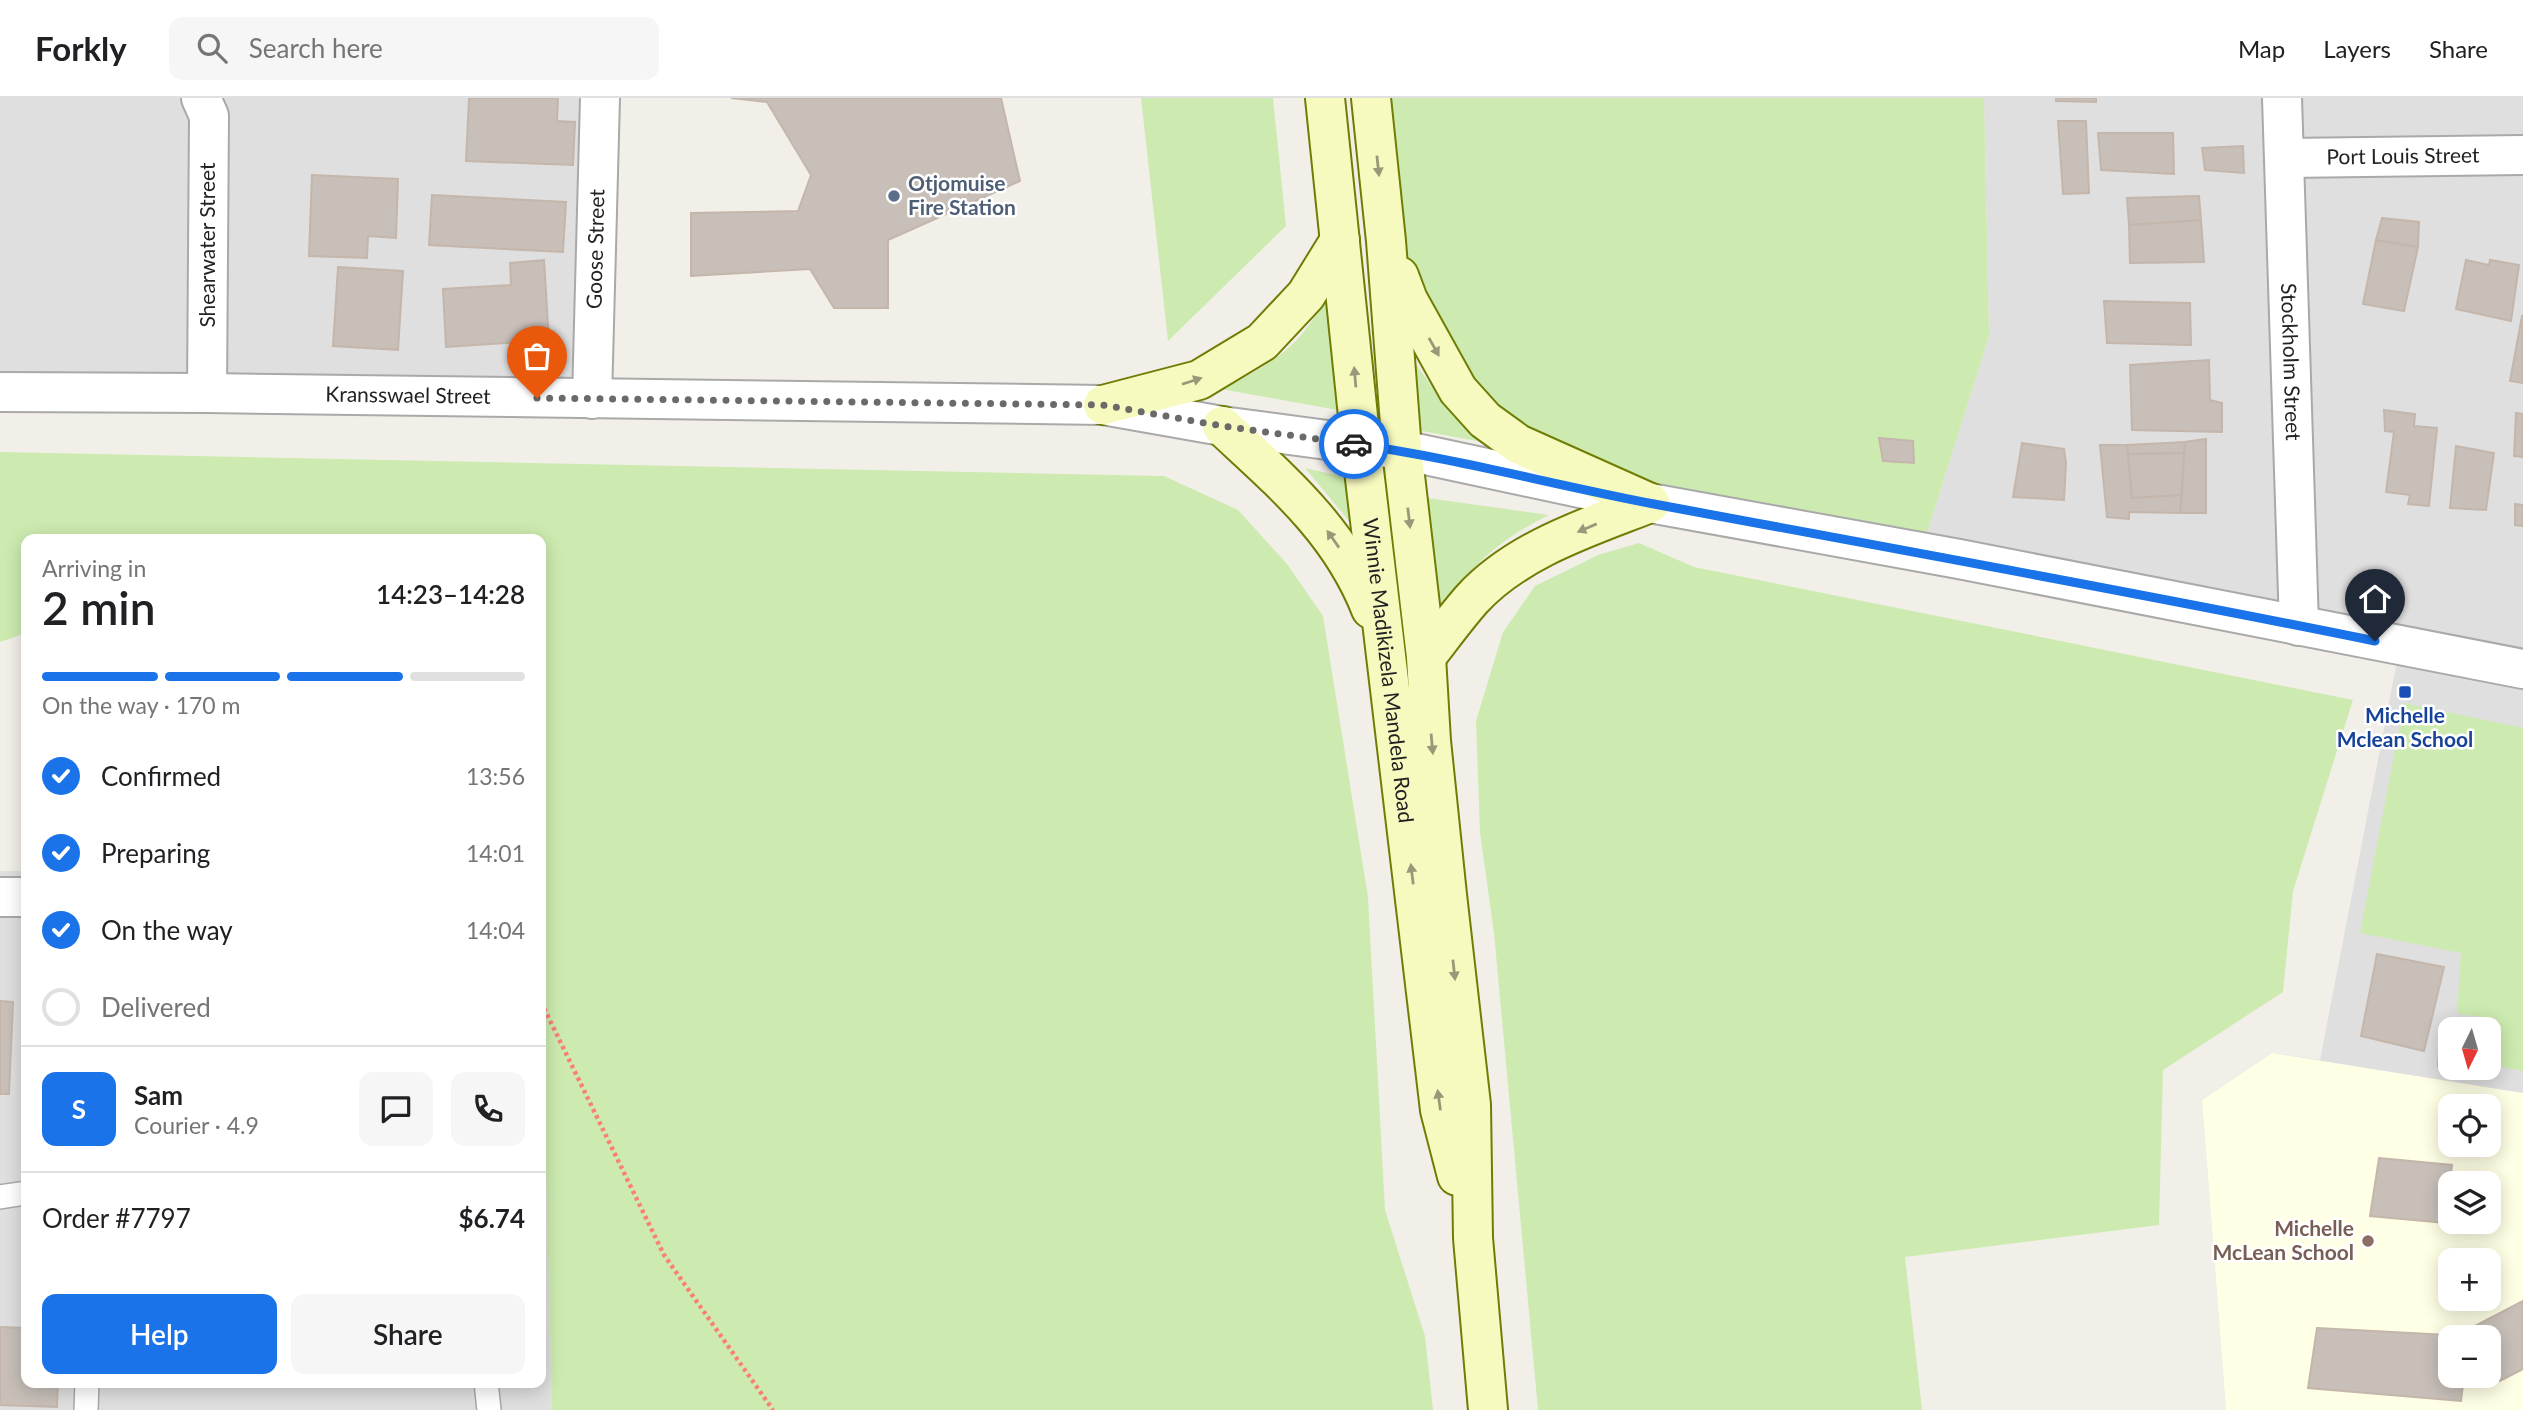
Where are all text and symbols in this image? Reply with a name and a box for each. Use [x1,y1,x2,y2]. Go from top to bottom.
search box [169,17,659,80]
text: Forkly [35,28,127,68]
icon: search [193,29,231,67]
text: Search here [249,32,383,64]
text: Map [2238,34,2285,63]
text: Layers [2323,34,2391,63]
text: Share [2429,34,2488,63]
street label: Port Louis Street [2326,142,2480,168]
one-way arrow [1373,155,1384,177]
street label: Shearwater Street [194,162,219,328]
place label: Otjomuise Fire Station [908,170,1016,219]
street label: Goose Street [580,188,609,309]
marker: Otjomuise Fire Station [886,188,902,204]
street label: Stockholm Street [2277,283,2307,441]
pin [507,326,567,398]
icon: bag [518,337,556,375]
one-way arrow [1428,338,1440,357]
one-way arrow [1349,366,1360,388]
one-way arrow [1182,375,1203,386]
street label: Kransswael Street [325,381,491,408]
courier [1319,409,1389,479]
icon: car [1335,425,1373,463]
one-way arrow [1404,507,1415,529]
street label: Winnie Madikizela Mandela Road [1359,517,1420,824]
one-way arrow [1576,523,1597,534]
one-way arrow [1326,530,1340,548]
text: Arriving in [42,554,146,582]
pin [2345,569,2405,641]
text: 14:23–14:28 [376,578,525,610]
text: 2 min [42,580,156,635]
icon: home [2356,580,2394,618]
marker: Michelle Mclean School [2397,684,2413,700]
text: On the way · 170 m [42,691,241,719]
place label: Michelle Mclean School [2337,702,2473,751]
one-way arrow [1427,733,1438,755]
icon: check [42,757,80,795]
text: Confirmed [101,760,221,792]
text: 13:56 [466,762,525,790]
icon: check [42,834,80,872]
text: Preparing [101,837,210,869]
text: 14:01 [466,839,525,867]
one-way arrow [1407,863,1418,885]
icon: check [42,911,80,949]
text: On the way [101,914,233,946]
text: 14:04 [466,916,525,944]
one-way arrow [1449,960,1460,982]
text: Delivered [101,991,211,1023]
north arrow [2438,1017,2501,1080]
map controls [2438,1017,2501,1388]
button: chat [359,1072,433,1146]
button: phone [451,1072,525,1146]
text: Sam [134,1079,183,1111]
one-way arrow [1434,1089,1445,1111]
text: S [72,1093,86,1125]
button: locate [2438,1094,2501,1157]
text: Courier · 4.9 [134,1111,259,1139]
button: layers [2438,1171,2501,1234]
text: Order #7797 [42,1202,191,1234]
text: $6.74 [459,1202,525,1234]
place label: Michelle McLean School [2212,1215,2354,1264]
marker: Michelle McLean School [2360,1233,2376,1249]
button: + [2438,1248,2501,1311]
button: Help [42,1294,277,1374]
button: Share [291,1294,525,1374]
button: − [2438,1325,2501,1388]

